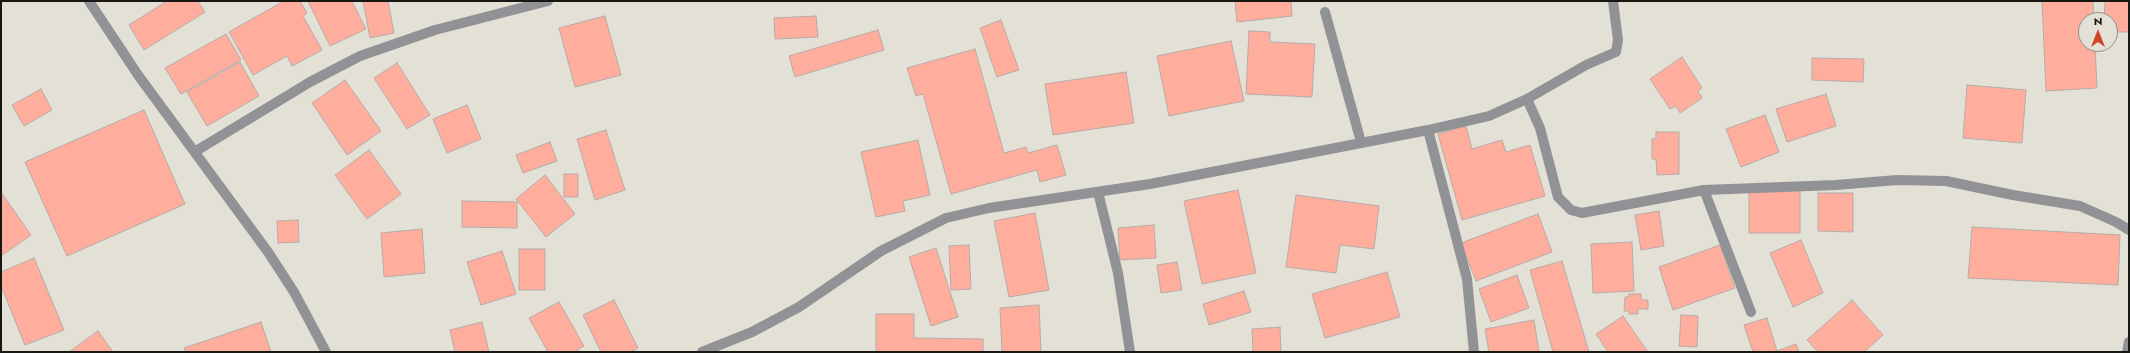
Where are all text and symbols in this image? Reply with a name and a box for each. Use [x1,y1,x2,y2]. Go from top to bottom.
north arrow [2078,12,2118,52]
text: N [2094,13,2102,29]

